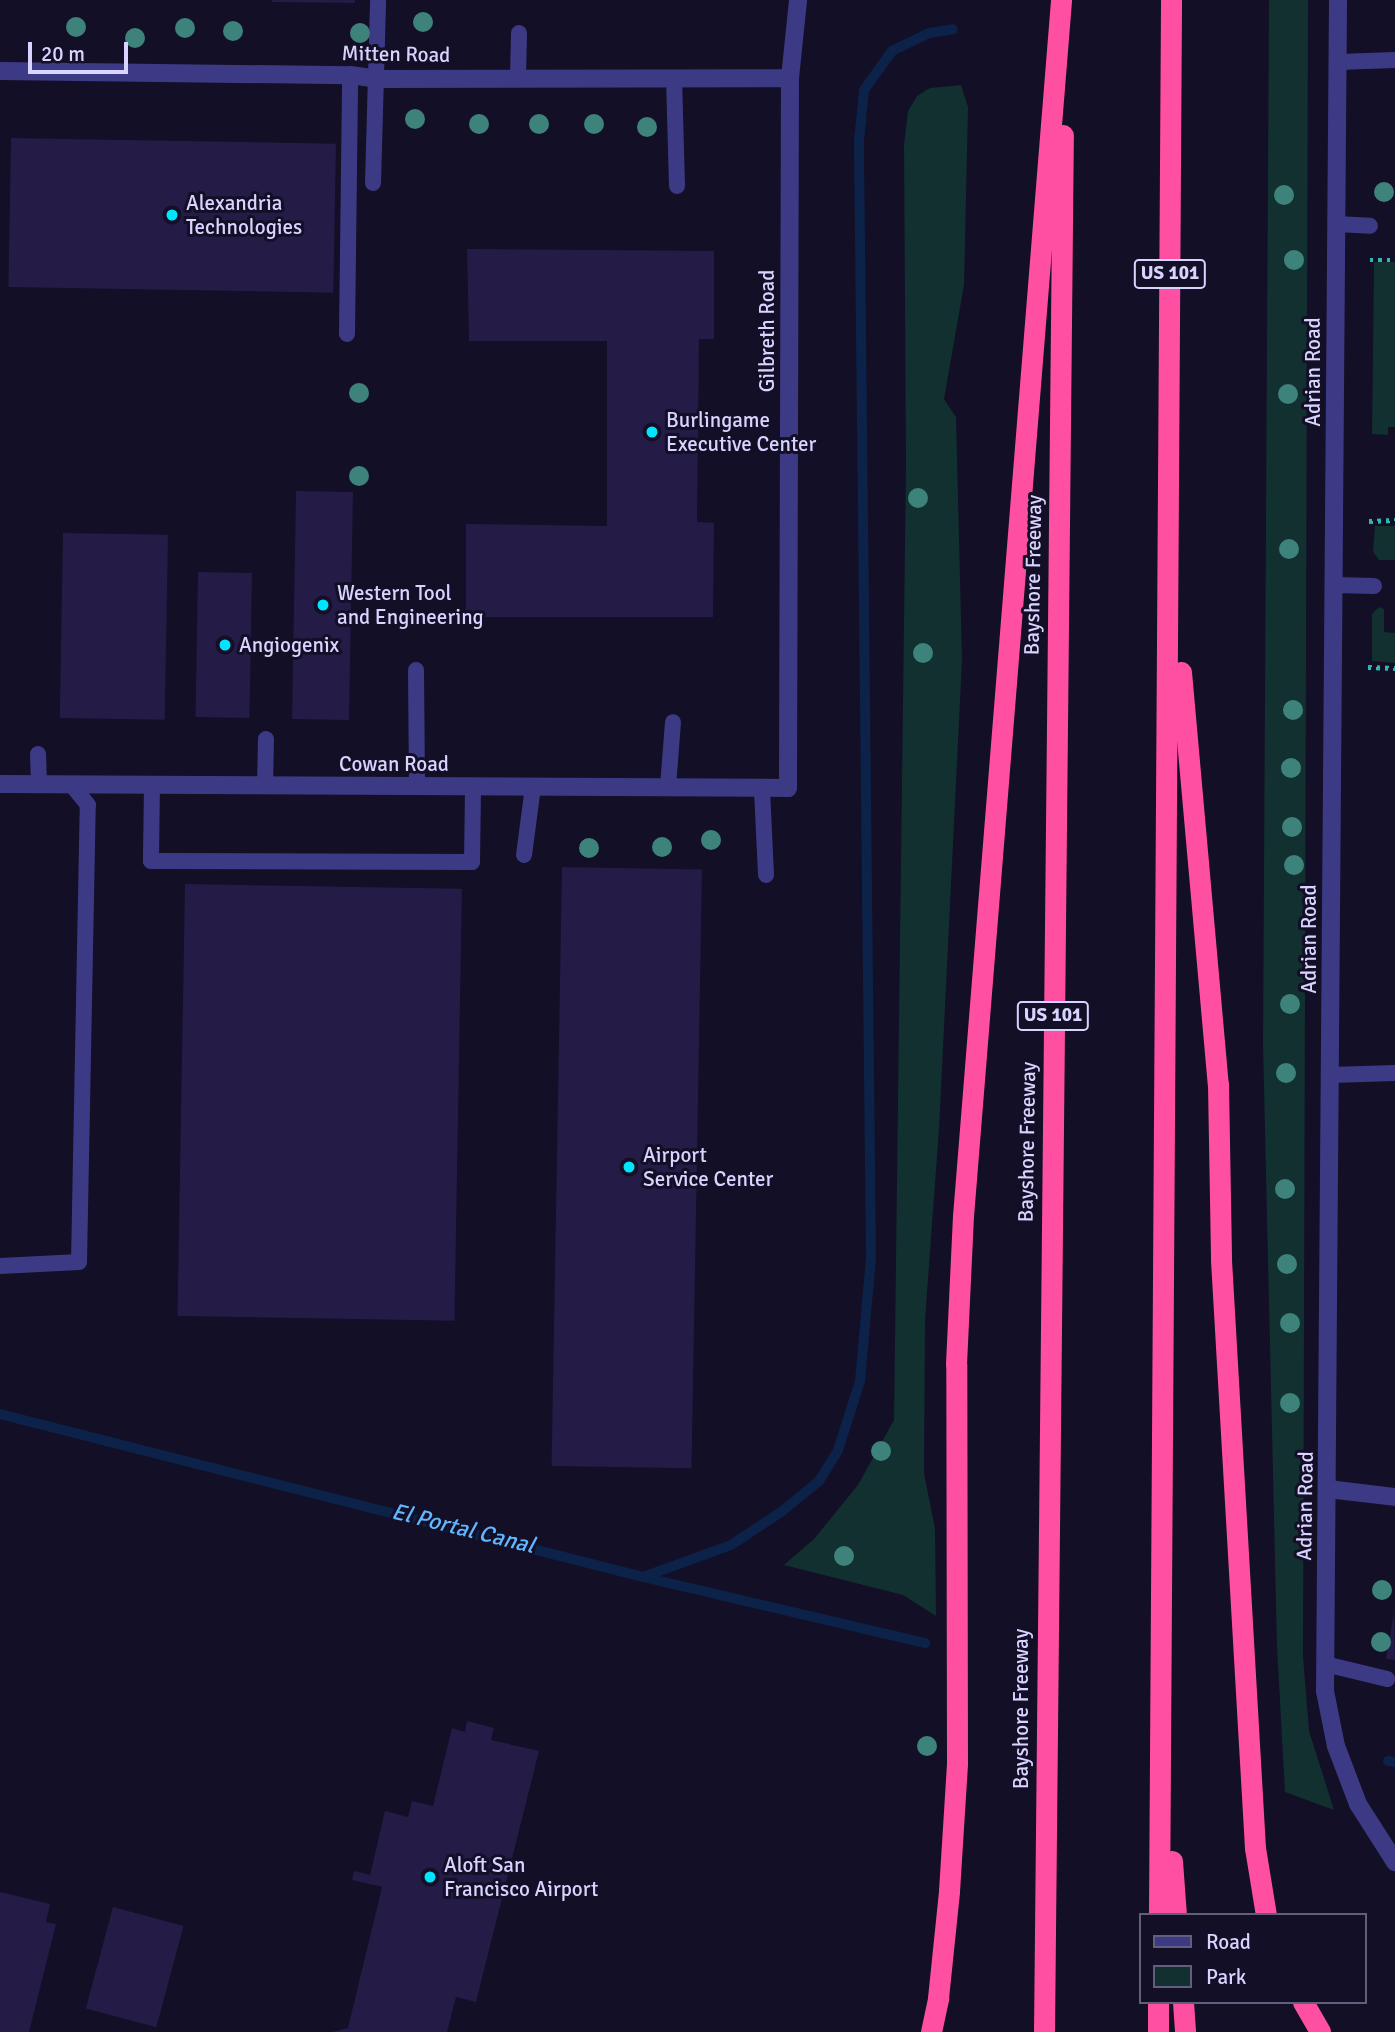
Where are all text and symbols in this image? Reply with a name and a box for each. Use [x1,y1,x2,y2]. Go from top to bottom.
scale bar [32,28,131,72]
street label: Mitten Road [341,40,451,68]
text: 20 m [41,41,85,67]
place label: Alexandria Technologies [186,190,302,240]
marker: Alexandria Technologies [164,207,180,223]
road number: US 101 [1133,258,1207,290]
street label: Gilbreth Road [754,270,780,392]
street label: Adrian Road [1300,317,1326,427]
place label: Burlingame Executive Center [666,407,816,457]
marker: Burlingame Executive Center [644,424,660,440]
street label: Bayshore Freeway [1019,494,1047,656]
place label: Western Tool and Engineering [337,580,484,630]
marker: Western Tool and Engineering [315,597,331,613]
place label: Angiogenix [239,632,339,658]
marker: Angiogenix [217,637,233,653]
street label: Cowan Road [339,751,449,777]
street label: Adrian Road [1296,884,1322,994]
road number: US 101 [1016,1000,1090,1032]
street label: Bayshore Freeway [1013,1061,1041,1223]
place label: Airport Service Center [643,1142,773,1192]
marker: Airport Service Center [621,1159,637,1175]
street label: Adrian Road [1291,1451,1319,1561]
water label: El Portal Canal [389,1498,537,1560]
street label: Bayshore Freeway [1008,1629,1034,1789]
place label: Aloft San Francisco Airport [444,1852,598,1902]
marker: Aloft San Francisco Airport [422,1869,438,1885]
legend [1140,1913,1367,2004]
text: Road [1206,1929,1251,1955]
text: Park [1206,1964,1246,1990]

